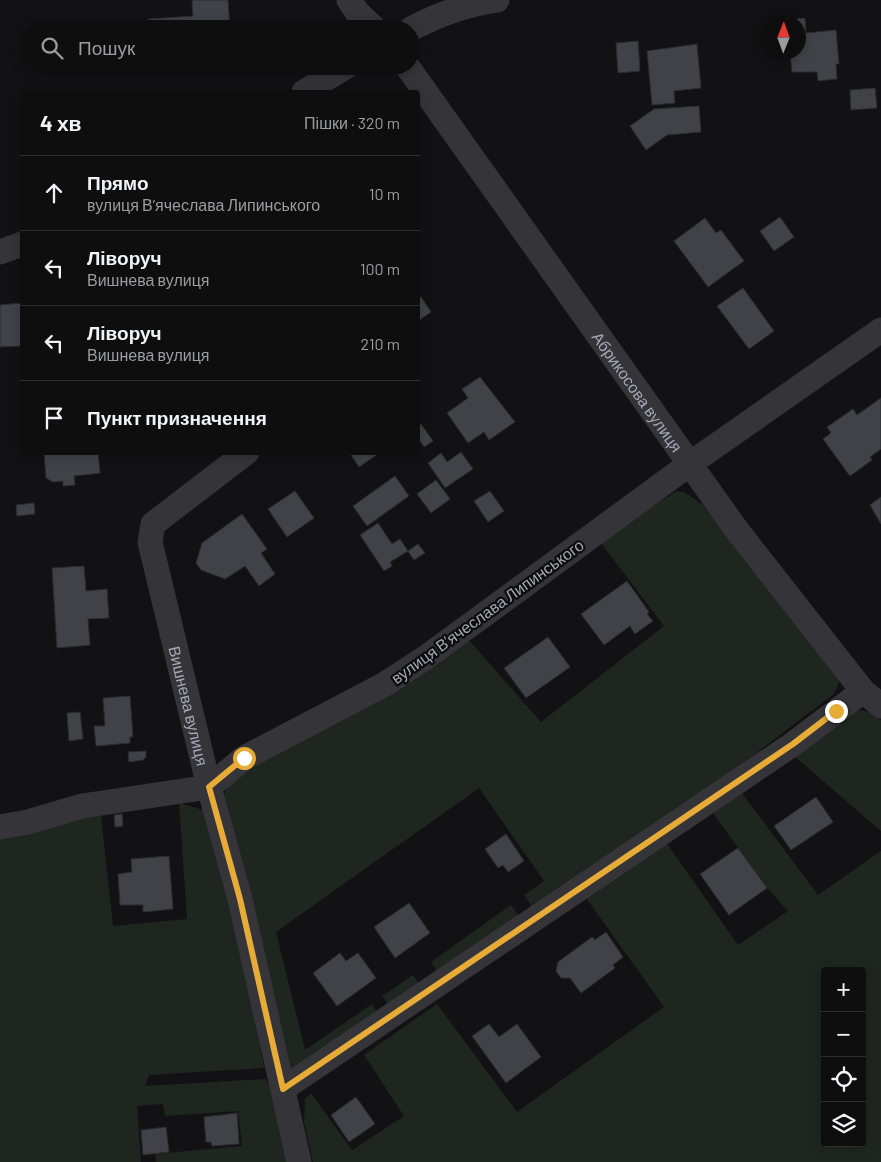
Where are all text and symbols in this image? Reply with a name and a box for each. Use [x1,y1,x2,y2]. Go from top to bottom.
north arrow [761,15,806,60]
search box [20,20,420,75]
icon: search [38,34,66,62]
text: Пошук [78,36,135,59]
text: 4 хв [40,110,82,135]
text: Пішки · 320 m [304,113,400,132]
text: Прямо [87,171,149,194]
icon: ahead [40,179,68,207]
text: 10 m [369,184,400,203]
text: вулиця Вʼячеслава Липинського [87,195,320,214]
text: Ліворуч [87,246,162,269]
icon: left [40,254,68,282]
text: 100 m [360,259,400,278]
text: Вишнева вулиця [87,270,210,289]
text: Ліворуч [87,321,162,344]
street label: Абрикосова вулиця [589,327,687,455]
icon: left [40,329,68,357]
text: 210 m [361,334,400,353]
text: Вишнева вулиця [87,345,210,364]
icon: arrive [40,404,68,432]
text: Пункт призначення [87,406,267,429]
street label: вулиця Вʼячеслава Липинського [387,535,587,687]
street label: Вишнева вулиця [166,644,213,767]
route end [825,700,848,723]
route start [233,747,256,770]
map controls [821,967,866,1147]
button: + [821,967,866,1012]
button: − [821,1012,866,1057]
button: locate [821,1057,866,1102]
button: layers [821,1102,866,1147]

